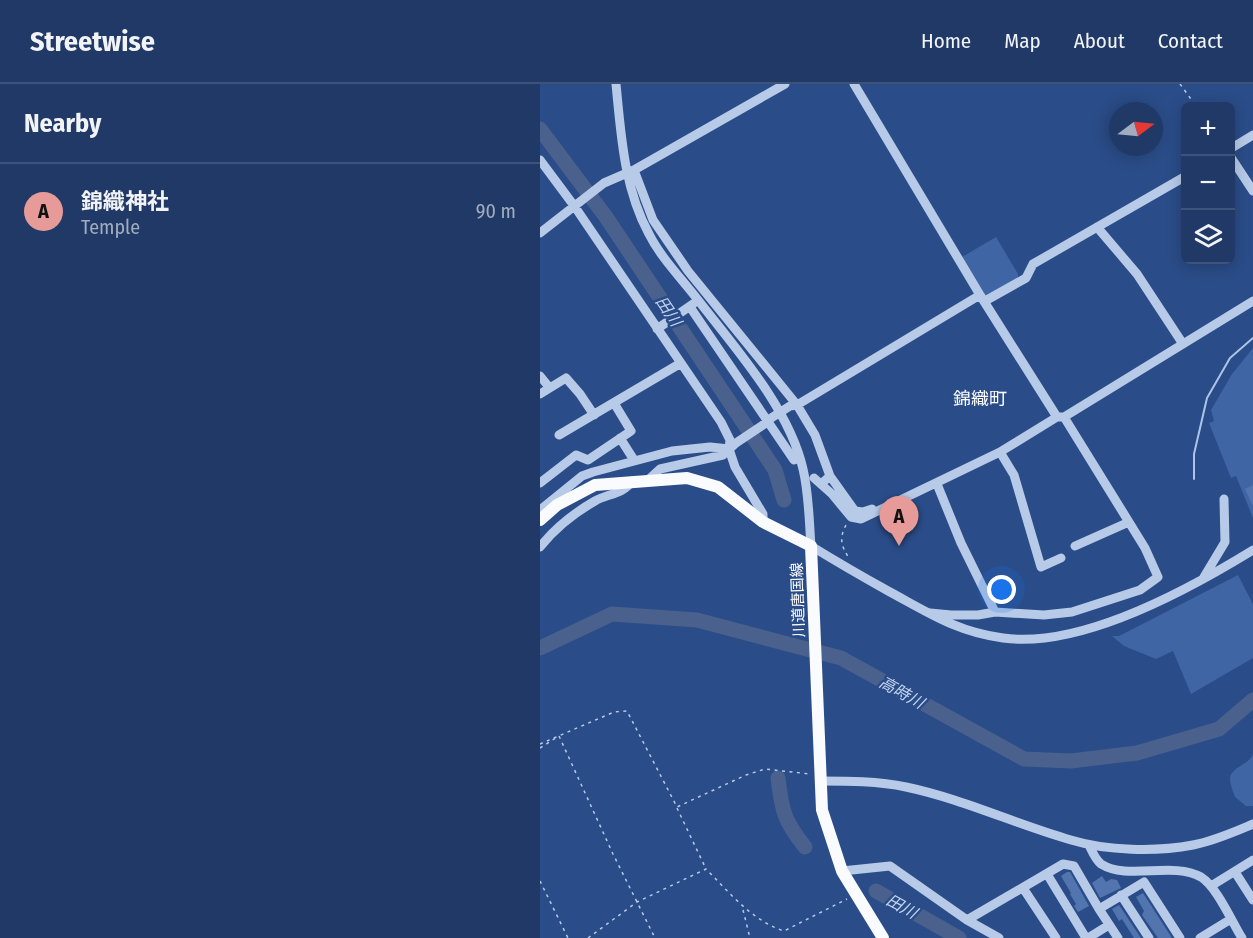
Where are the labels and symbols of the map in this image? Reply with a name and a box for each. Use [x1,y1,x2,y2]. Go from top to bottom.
north arrow [1109,102,1163,156]
water label: 田川 [652,293,687,332]
district label: 錦織町 [953,388,1007,410]
pin: A [880,496,918,546]
street label: 川道唐国線 [788,562,808,638]
your location [987,575,1016,604]
water label: 高時川 [876,672,929,713]
water label: 田川 [883,890,922,923]

